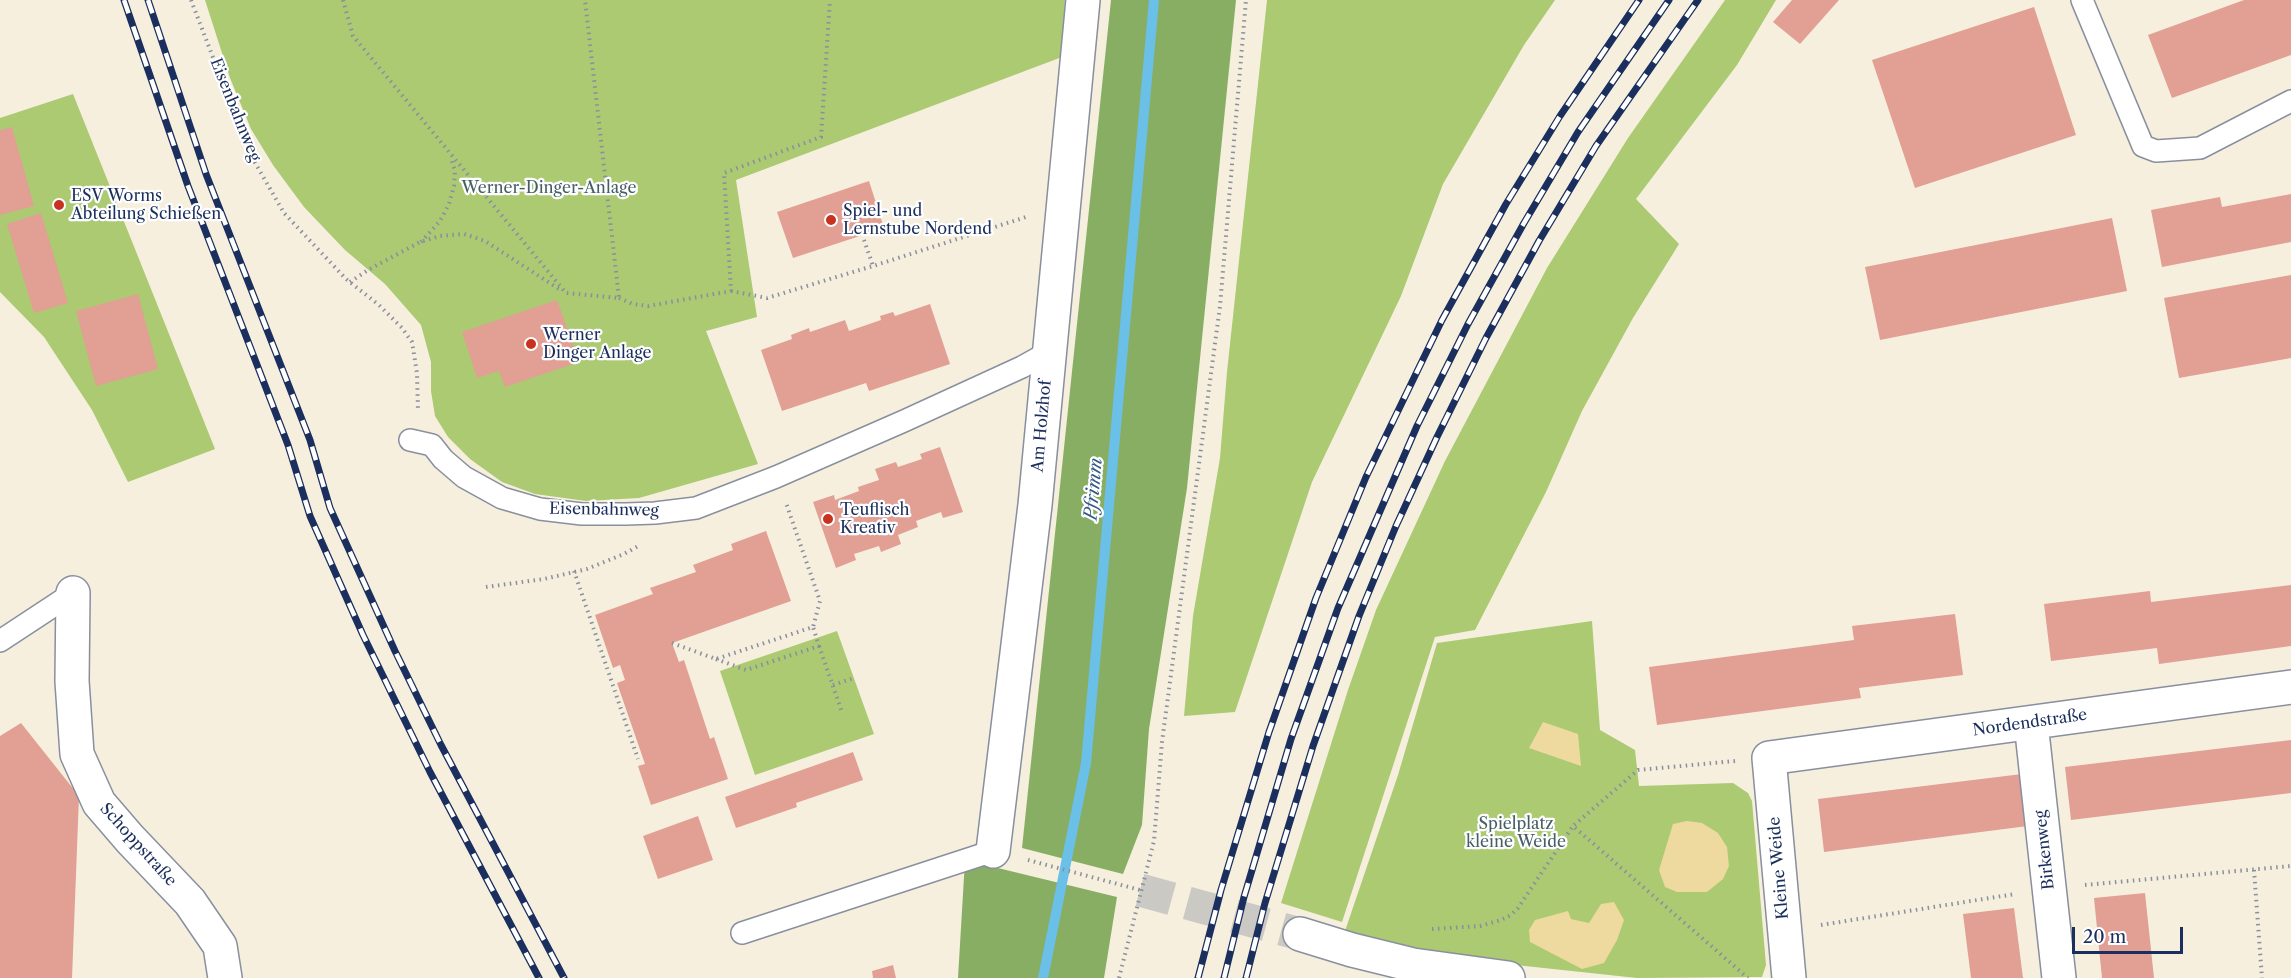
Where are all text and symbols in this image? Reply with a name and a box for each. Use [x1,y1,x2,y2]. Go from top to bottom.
street label: Eisenbahnweg [206,56,264,164]
park label: Werner-Dinger-Anlage [462,178,636,198]
place label: ESV Worms Abteilung Schießen [71,186,221,224]
marker: ESV Worms Abteilung Schießen [52,198,66,212]
place label: Spiel- und Lernstube Nordend [843,201,992,239]
marker: Spiel- und Lernstube Nordend [824,213,838,227]
place label: Werner Dinger Anlage [543,325,652,363]
marker: Werner Dinger Anlage [524,337,538,351]
street label: Am Holzhof [1028,379,1056,473]
water label: Pfrimm [1081,457,1107,521]
street label: Eisenbahnweg [549,499,659,521]
place label: Teuflisch Kreativ [840,500,910,538]
marker: Teuflisch Kreativ [821,512,835,526]
street label: Nordendstraße [1972,705,2088,741]
street label: Schoppstraße [96,799,180,891]
street label: Birkenweg [2031,809,2059,891]
park label: Spielplatz kleine Weide [1466,814,1566,852]
street label: Kleine Weide [1765,816,1793,920]
scale bar [2075,915,2186,953]
text: 20 m [2083,926,2126,948]

